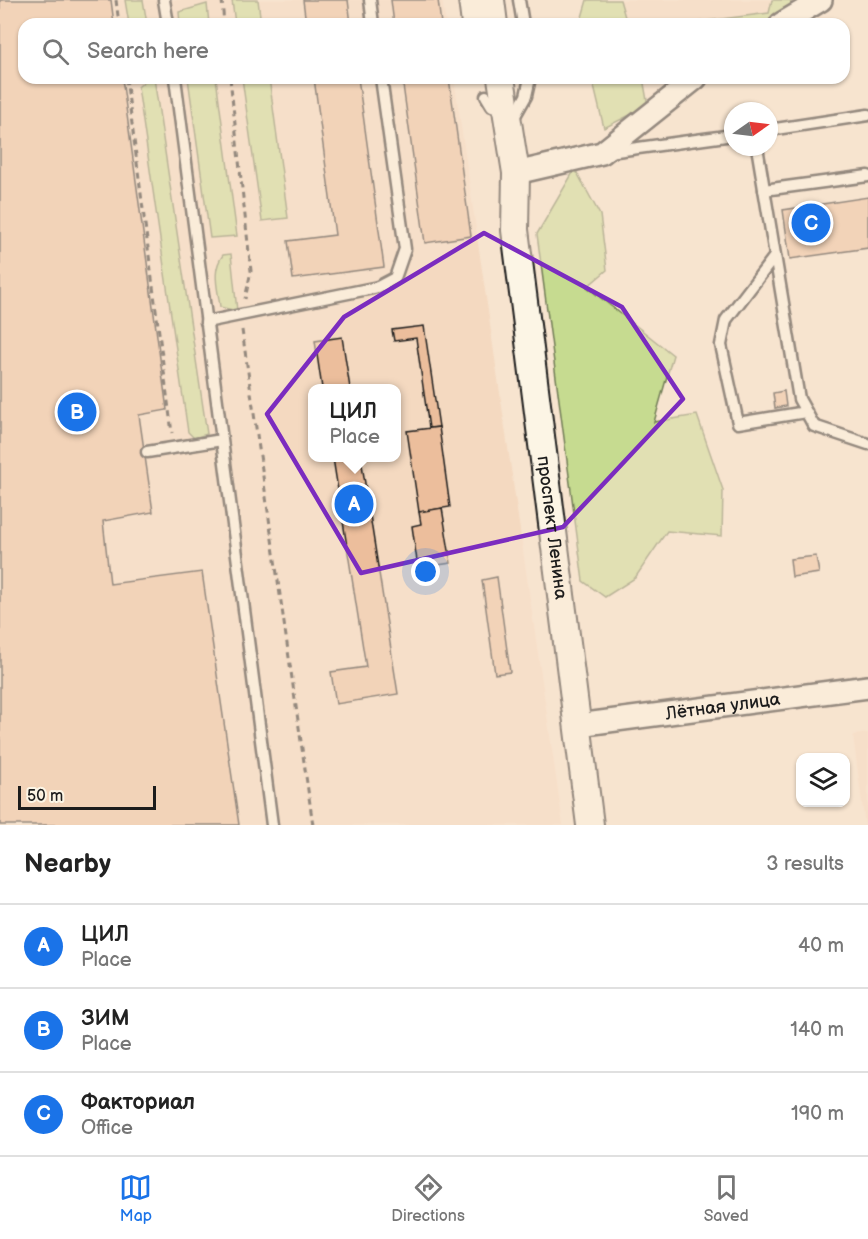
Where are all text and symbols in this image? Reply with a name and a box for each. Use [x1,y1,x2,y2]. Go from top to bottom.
search box [18,18,850,84]
icon: search [39,35,72,68]
text: Search here [87,38,209,65]
north arrow [724,102,778,156]
pin: C [792,200,830,246]
popup [308,384,401,462]
pin: B [58,390,97,434]
text: ЦИЛ [329,398,377,425]
text: Place [329,425,380,449]
street label: проспект Ленина [533,454,572,601]
pin: A [334,482,374,526]
your location [411,557,440,586]
street label: Лётная улица [663,689,782,725]
map controls [796,753,850,807]
button: layers [796,753,850,807]
scale bar [18,783,156,810]
text: 50 m [27,787,63,806]
text: Nearby [24,849,111,880]
text: 3 results [766,852,844,876]
text: ЦИЛ [81,921,129,948]
text: A [37,934,50,958]
text: 40 m [798,934,844,958]
text: Place [81,948,132,972]
text: ЗИМ [81,1005,130,1032]
text: B [36,1018,51,1042]
text: 140 m [790,1018,844,1042]
text: Place [81,1032,132,1056]
text: Факториал [81,1089,195,1116]
text: C [36,1102,51,1126]
text: 190 m [791,1102,844,1126]
text: Office [81,1116,133,1140]
tab: Map [119,1171,152,1226]
tab: Directions [391,1171,465,1226]
tab: Saved [704,1171,749,1226]

